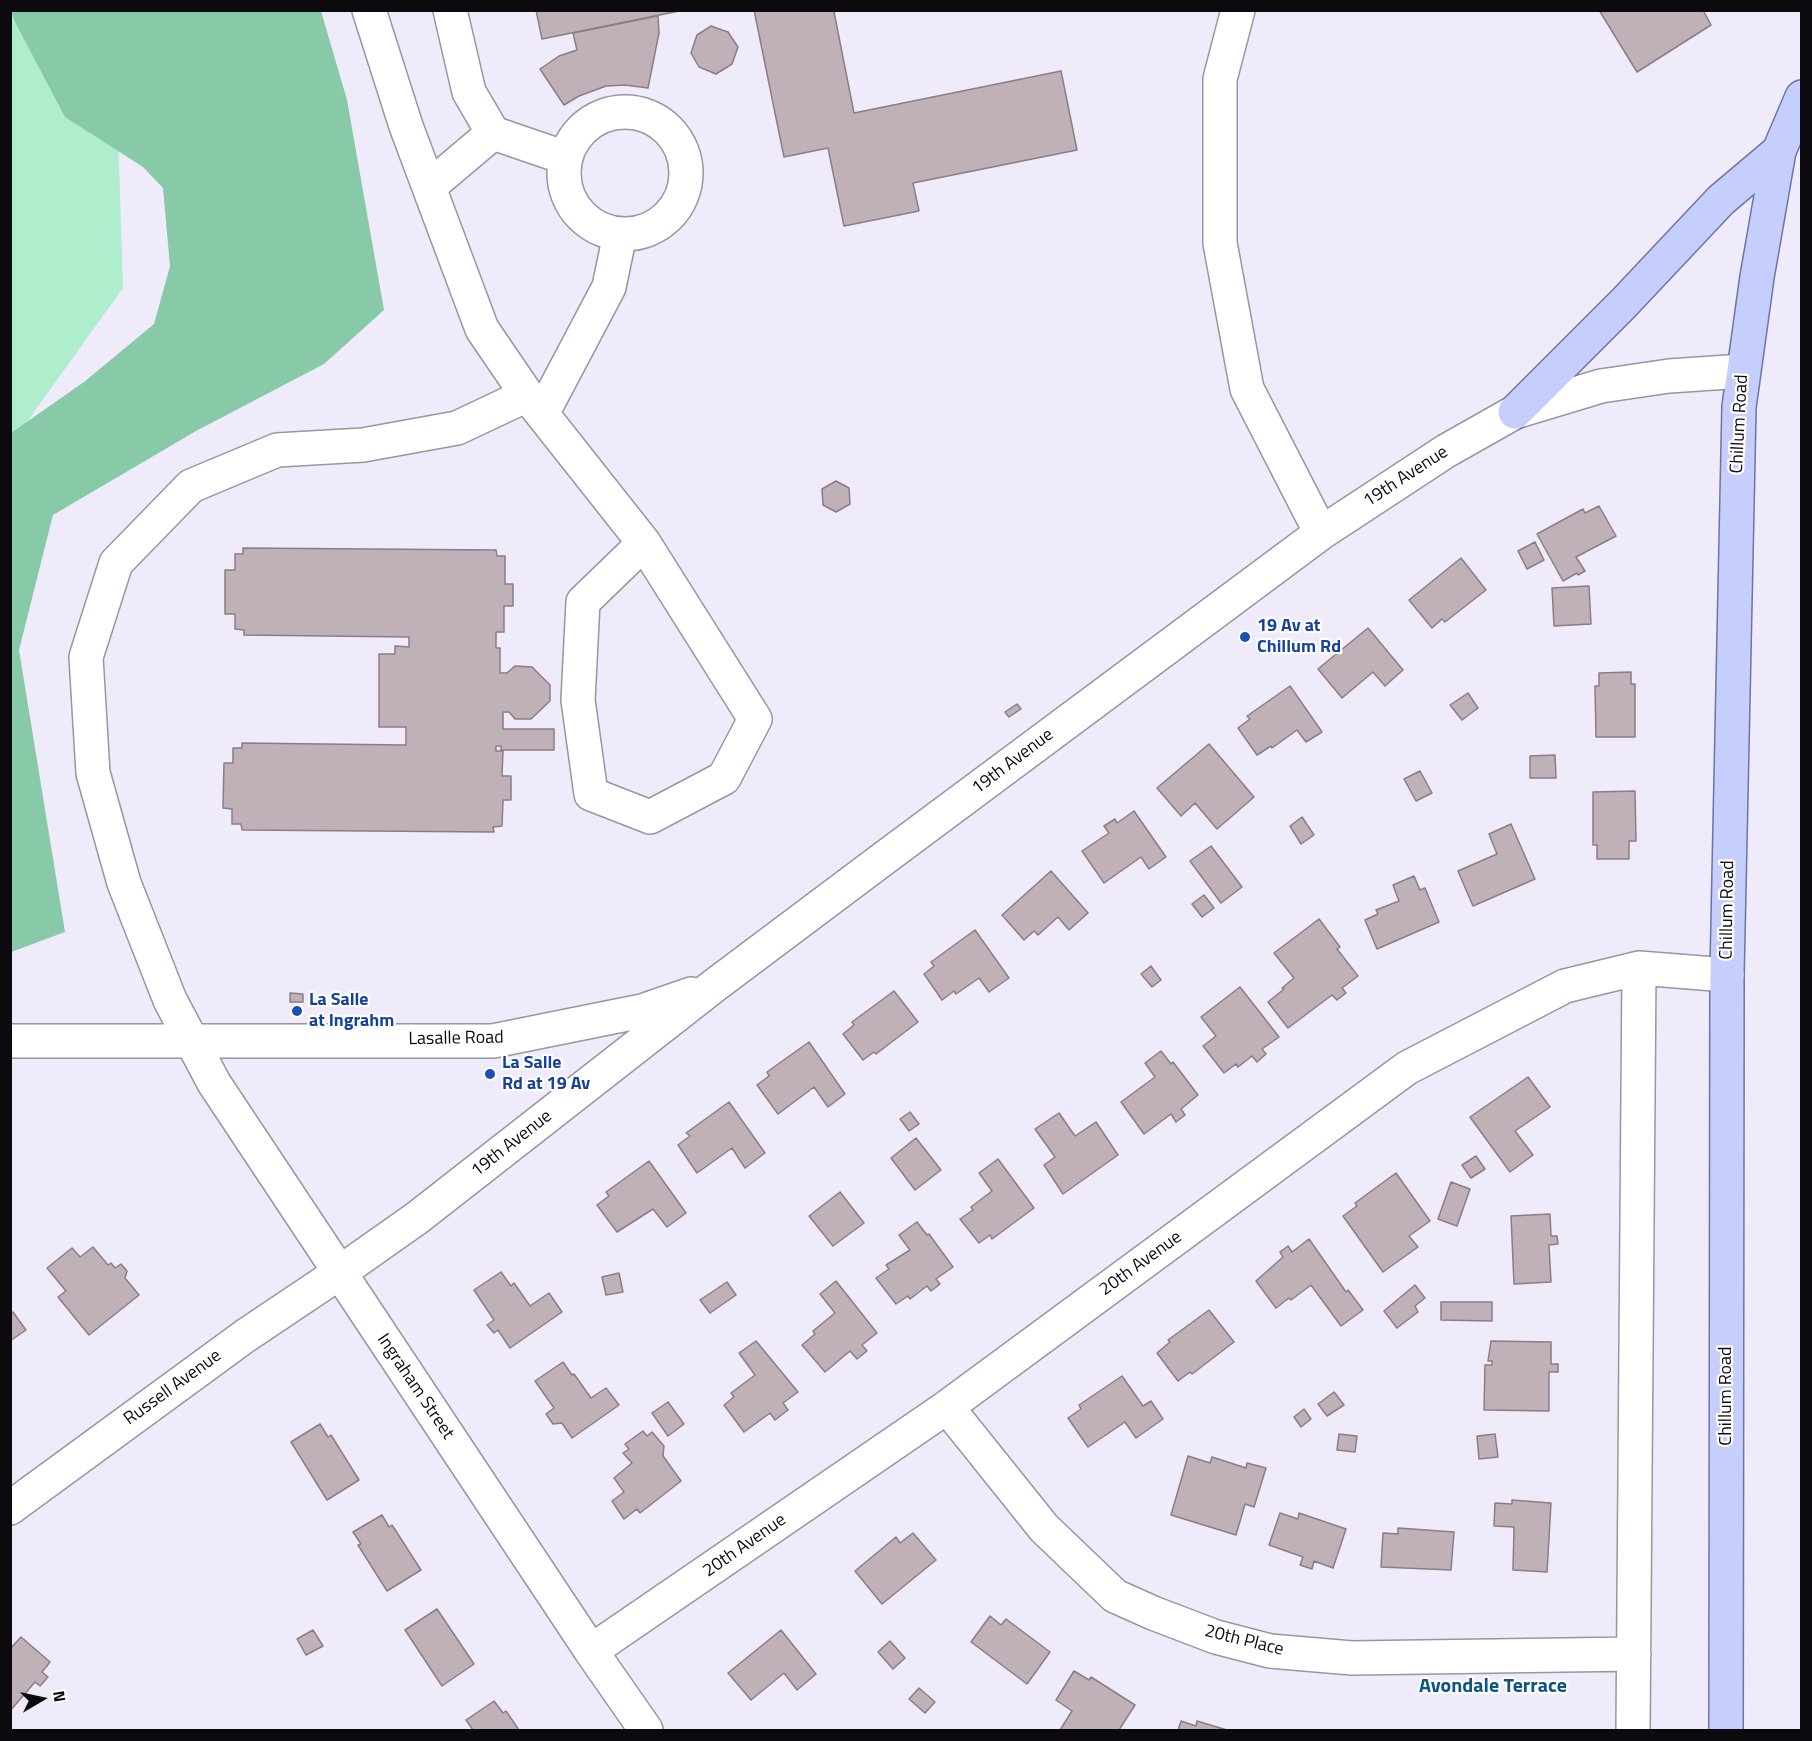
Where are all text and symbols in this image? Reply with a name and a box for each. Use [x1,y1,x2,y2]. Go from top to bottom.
street label: Chillum Road [1727,374,1753,474]
street label: 19th Avenue [1360,442,1452,512]
place label: 19 Av at Chillum Rd [1257,616,1341,658]
marker: 19 Av at Chillum Rd [1238,630,1252,644]
street label: 19th Avenue [968,724,1058,800]
street label: Chillum Road [1716,860,1740,960]
place label: La Salle at Ingrahm [309,990,394,1032]
marker: La Salle at Ingrahm [290,1004,304,1018]
street label: Lasalle Road [408,1027,504,1051]
place label: La Salle Rd at 19 Av [502,1053,590,1096]
marker: La Salle Rd at 19 Av [483,1067,497,1081]
street label: 19th Avenue [467,1106,557,1182]
street label: 20th Avenue [1096,1227,1186,1301]
street label: Ingraham Street [372,1330,458,1444]
street label: Russell Avenue [120,1345,226,1431]
street label: Chillum Road [1716,1346,1738,1446]
street label: 20th Avenue [699,1510,791,1582]
street label: 20th Place [1202,1621,1286,1661]
north arrow [12,1669,72,1729]
district label: Avondale Terrace [1419,1675,1567,1699]
text: N [47,1689,72,1704]

